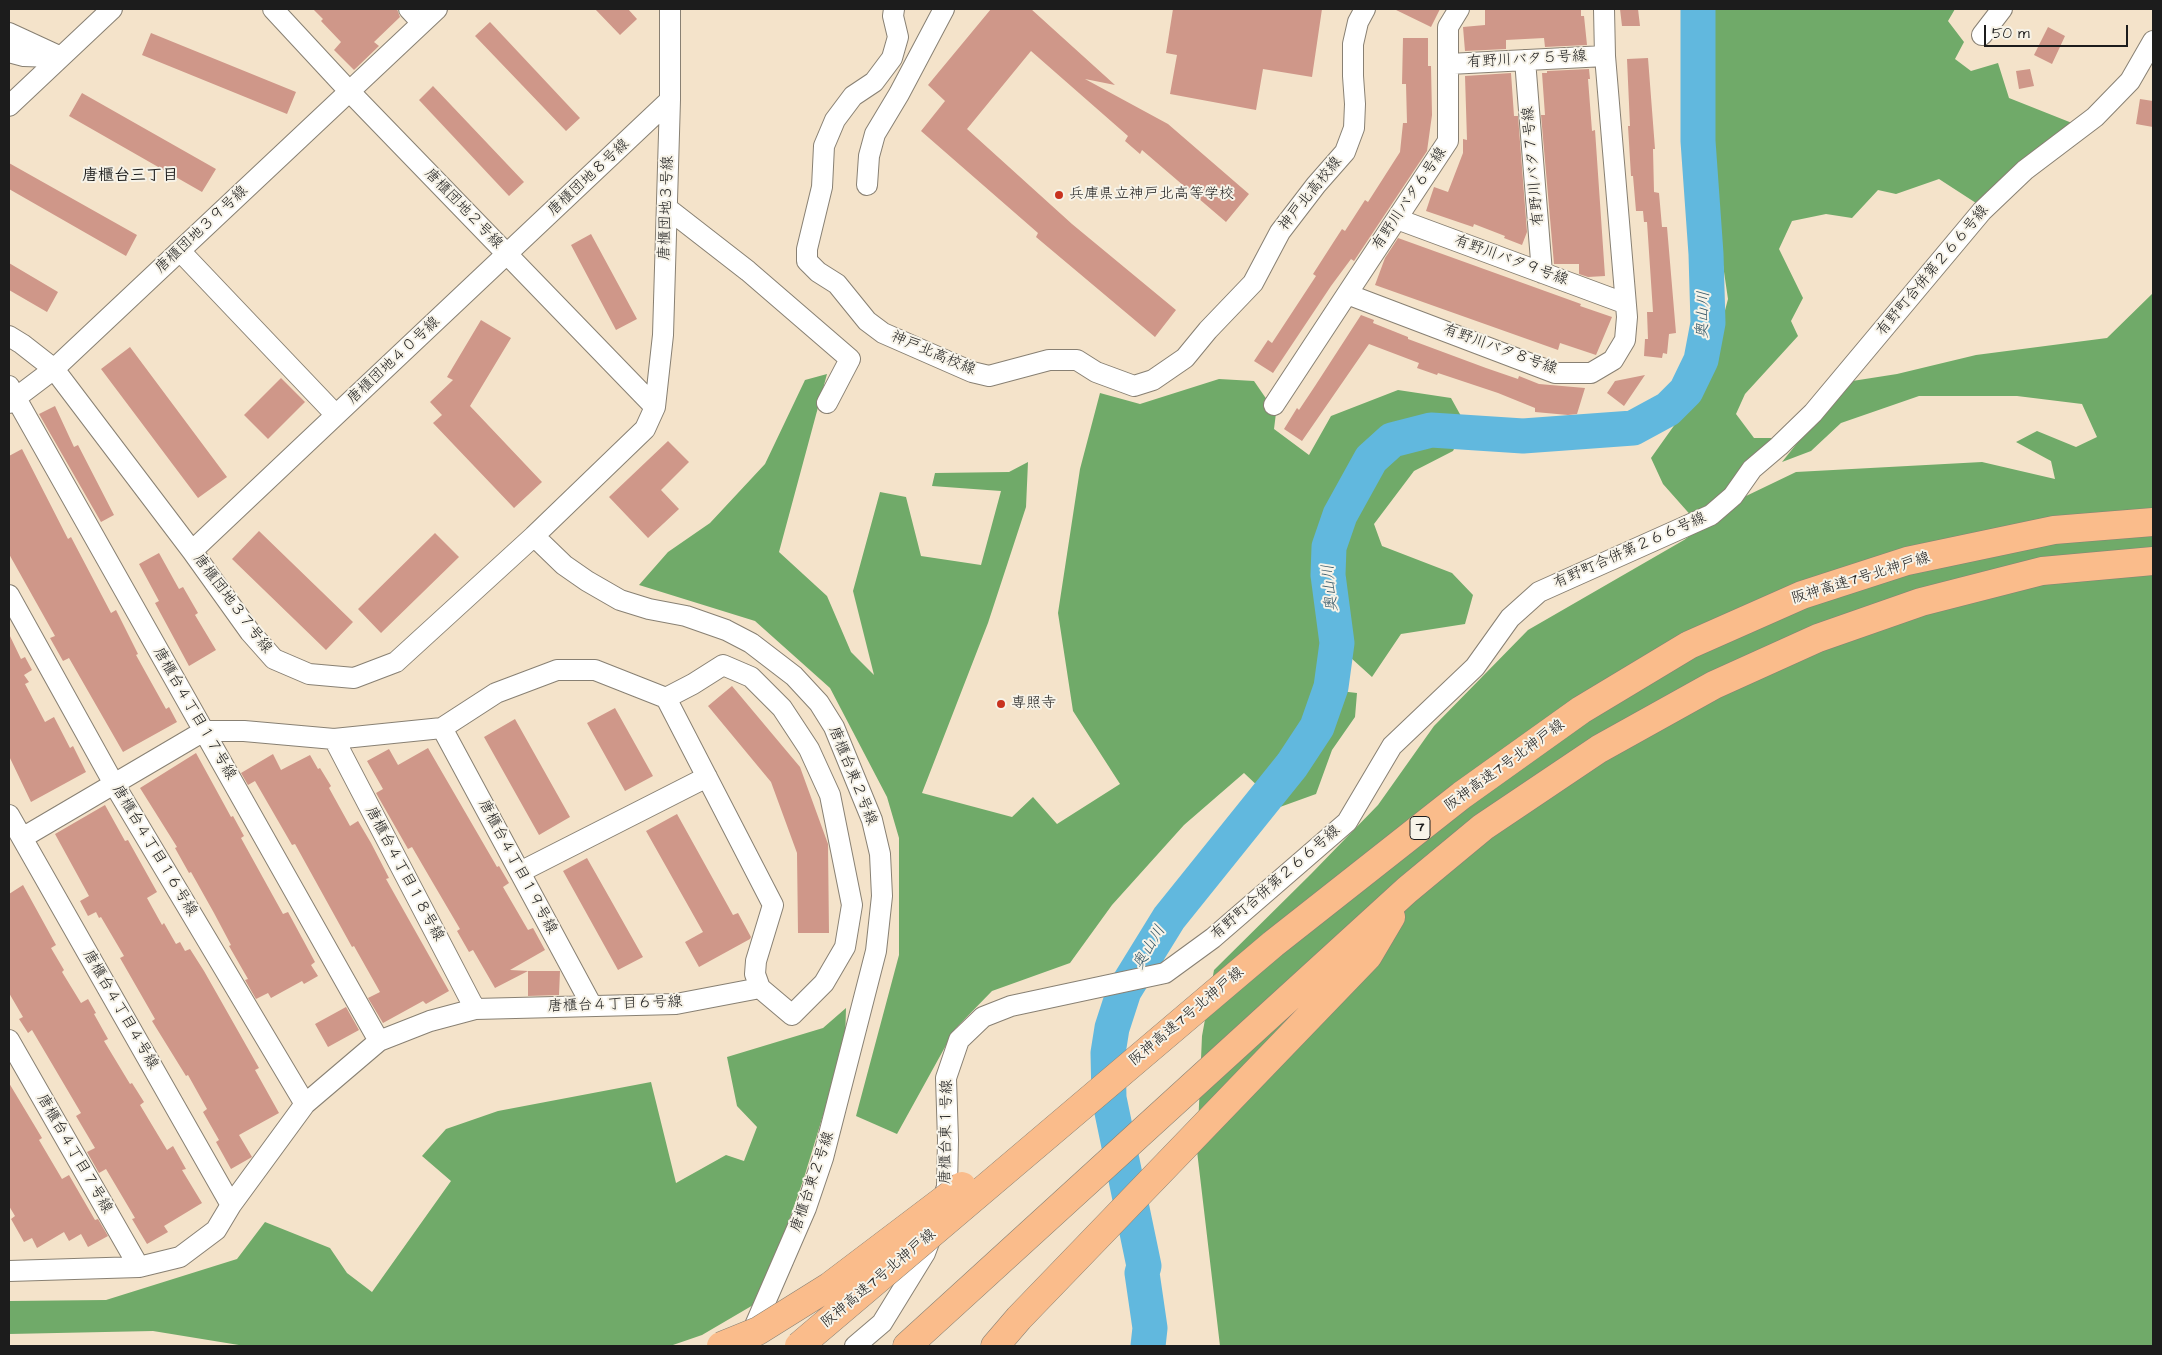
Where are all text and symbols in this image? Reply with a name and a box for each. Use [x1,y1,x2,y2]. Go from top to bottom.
scale bar [1987,15,2131,47]
text: 50 m [1992,23,2030,44]
street label: 有野川バタ５号線 [1467,48,1587,72]
street label: 有野川バタ７号線 [1520,105,1548,227]
street label: 唐櫃団地８号線 [544,136,634,220]
street label: 有野川バタ６号線 [1369,144,1451,254]
street label: 神戸北高校線 [1276,153,1346,235]
street label: 唐櫃団地３号線 [656,155,678,261]
street label: 唐櫃団地２号線 [420,165,506,253]
district label: 唐櫃台三丁目 [82,167,178,187]
street label: 唐櫃団地３９号線 [152,182,252,278]
place label: 兵庫県立神戸北高等学校 [1069,186,1234,204]
marker: 兵庫県立神戸北高等学校 [1053,189,1065,201]
street label: 有野町合併第２６６号線 [1873,202,1993,340]
street label: 有野川バタ９号線 [1452,232,1570,290]
water label: 奥山川 [1694,291,1714,339]
street label: 唐櫃団地４０号線 [344,313,444,409]
street label: 有野川バタ８号線 [1441,321,1559,379]
street label: 神戸北高校線 [888,328,978,380]
street label: 有野町合併第２６６号線 [1551,509,1709,593]
street label: 阪神高速7号北神戸線 [1789,549,1933,609]
street label: 唐櫃団地３７号線 [189,551,275,657]
water label: 奥山川 [1319,563,1343,613]
street label: 唐櫃台４丁目１７号線 [149,645,239,783]
place label: 専照寺 [1011,695,1056,713]
marker: 専照寺 [995,698,1007,710]
street label: 阪神高速7号北神戸線 [1441,716,1569,816]
street label: 唐櫃台東２号線 [824,724,880,828]
street label: 唐櫃台４丁目１６号線 [108,782,200,920]
street label: 唐櫃台４丁目１９号線 [474,797,560,937]
street label: 唐櫃台４丁目１８号線 [361,804,447,944]
road number: 7 [1410,816,1430,840]
street label: 有野町合併第２６６号線 [1208,822,1344,944]
water label: 奥山川 [1129,922,1171,974]
street label: 唐櫃台４丁目４号線 [78,947,162,1073]
street label: 阪神高速7号北神戸線 [1126,964,1248,1070]
street label: 唐櫃台４丁目６号線 [547,994,683,1016]
street label: 唐櫃台東１号線 [937,1079,957,1185]
street label: 唐櫃台４丁目７号線 [32,1091,116,1217]
street label: 唐櫃台東２号線 [787,1129,839,1235]
street label: 阪神高速7号北神戸線 [818,1226,940,1332]

